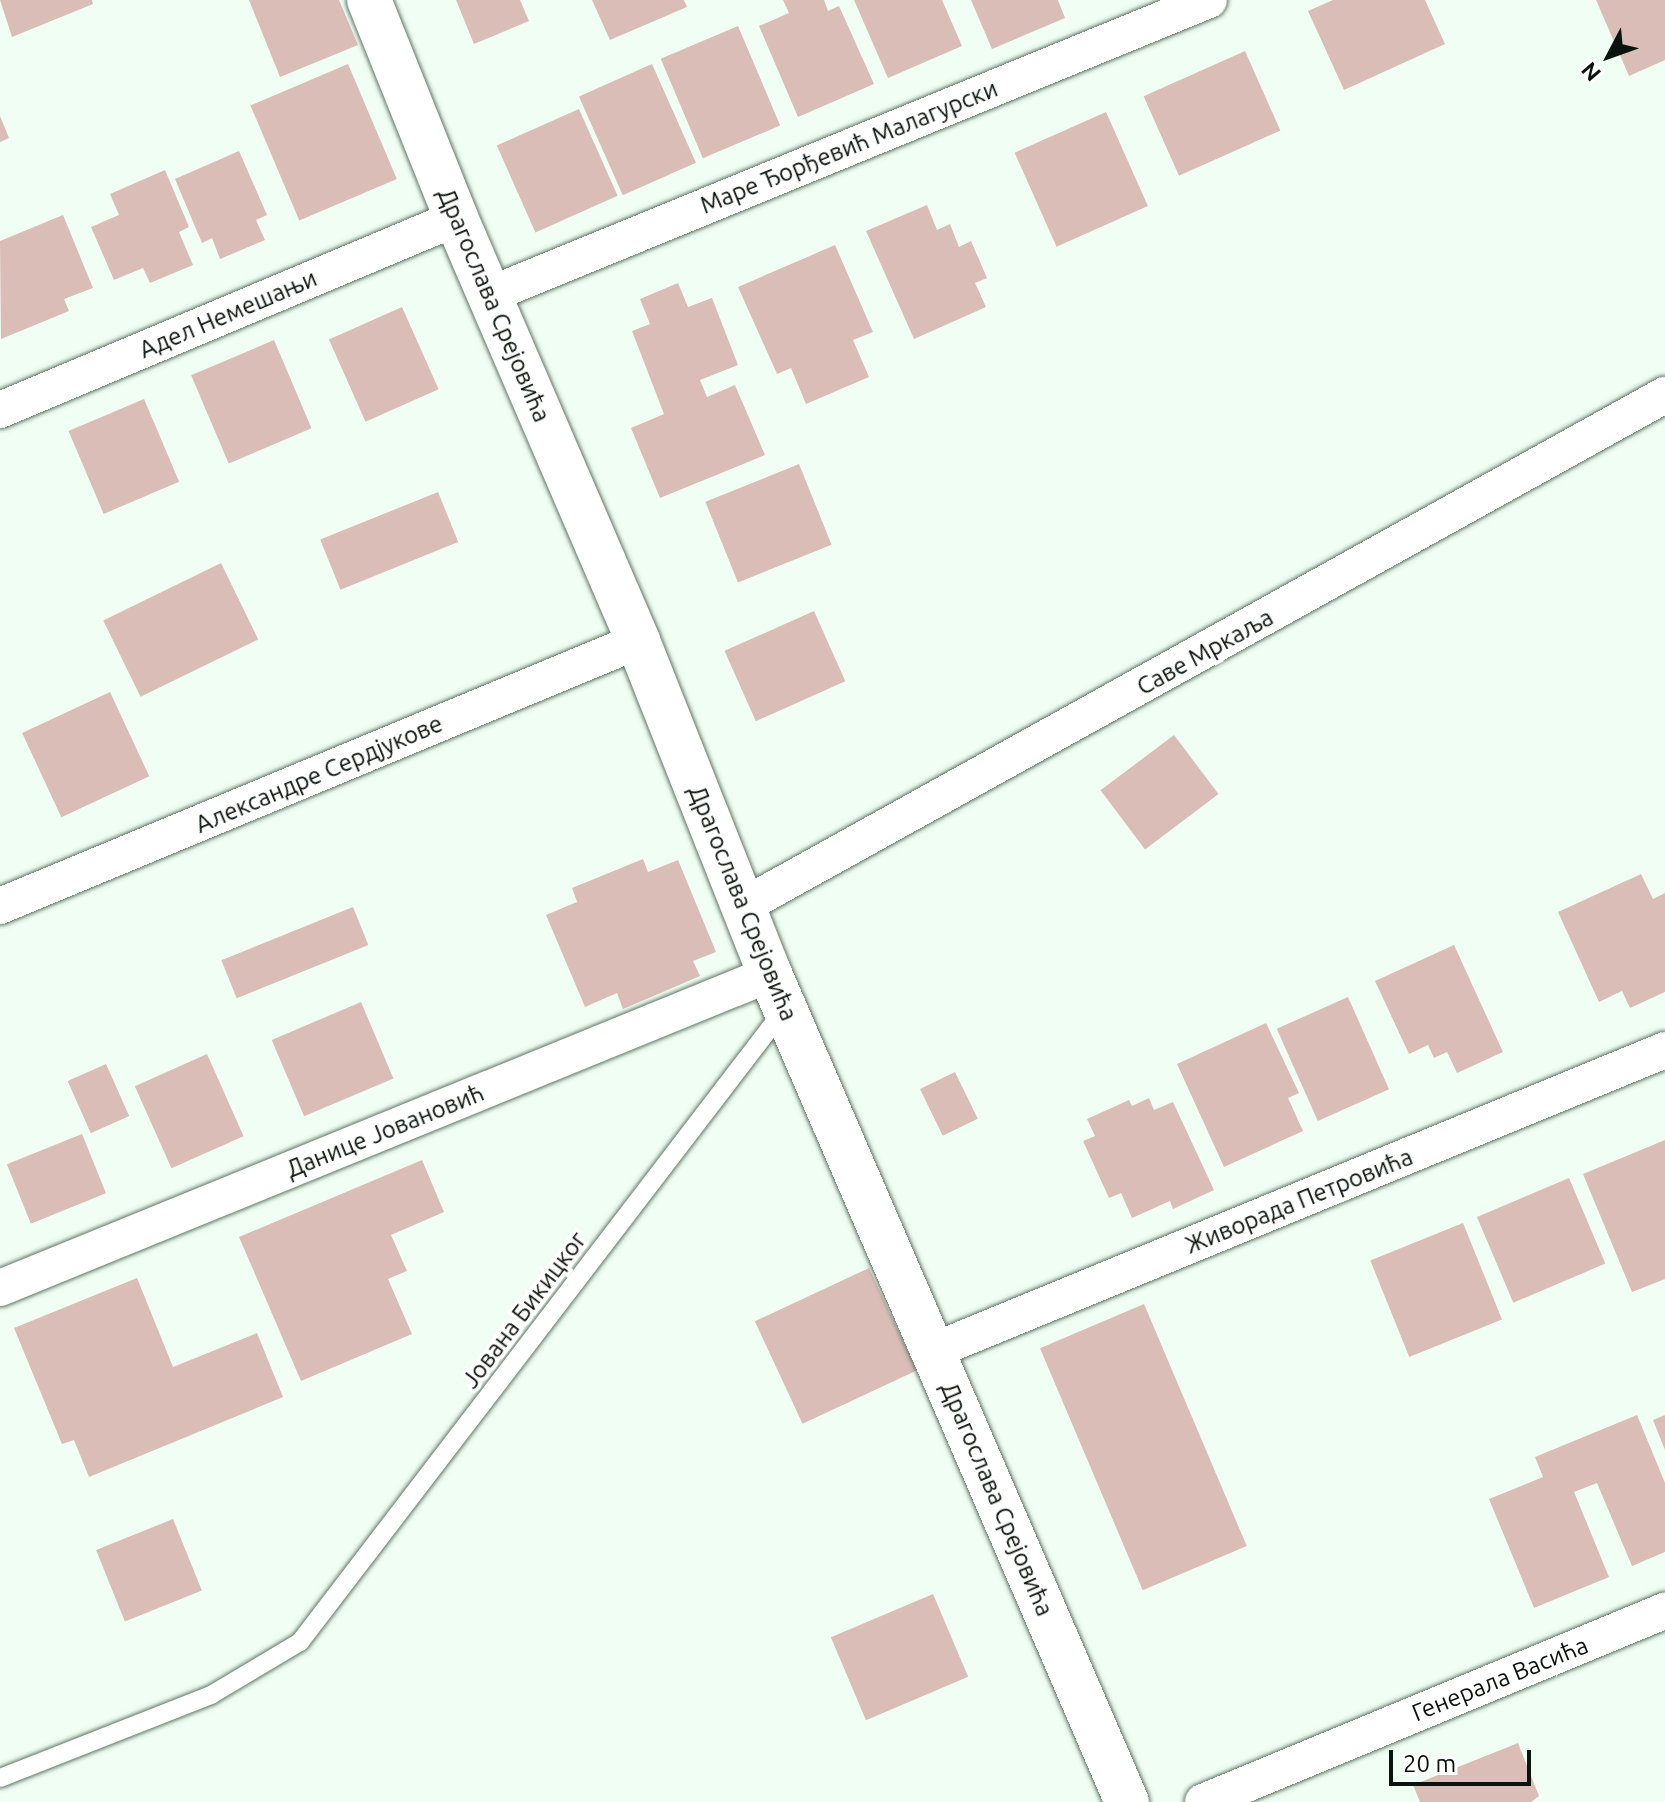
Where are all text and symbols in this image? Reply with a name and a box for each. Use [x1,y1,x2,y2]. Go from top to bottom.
north arrow [1569,16,1649,96]
text: N [1576,58,1605,86]
street label: Маре Ђорђевић Малагурски [696,74,1002,220]
street label: Драгослава Срејовића [432,184,556,426]
street label: Адел Немешањи [135,264,321,364]
street label: Саве Мркаља [1132,603,1278,701]
street label: Александре Сердјукове [191,709,447,839]
street label: Драгослава Срејовића [683,781,803,1025]
street label: Данице Јовановић [282,1078,488,1184]
street label: Живорада Петровића [1181,1142,1417,1260]
street label: Јована Бикицког [456,1226,592,1394]
street label: Драгослава Срејовића [935,1378,1059,1620]
street label: Генерала Васића [1408,1631,1592,1727]
scale bar [1393,1734,1535,1784]
text: 20 m [1403,1750,1456,1777]

